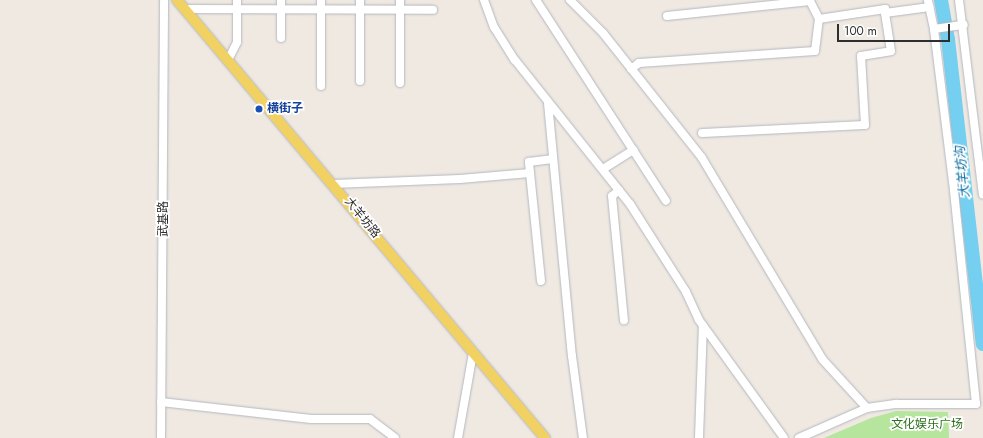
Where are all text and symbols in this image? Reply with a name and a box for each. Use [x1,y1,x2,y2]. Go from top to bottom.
scale bar [839,16,952,42]
text: 100 m [844,22,877,40]
place label: 横街子 [267,102,303,116]
marker: 横街子 [254,104,264,114]
water label: 大羊坊沟 [953,145,973,199]
street label: 大羊坊路 [341,195,383,241]
street label: 武基路 [157,201,171,237]
park label: 文化娱乐广场 [891,418,963,432]

